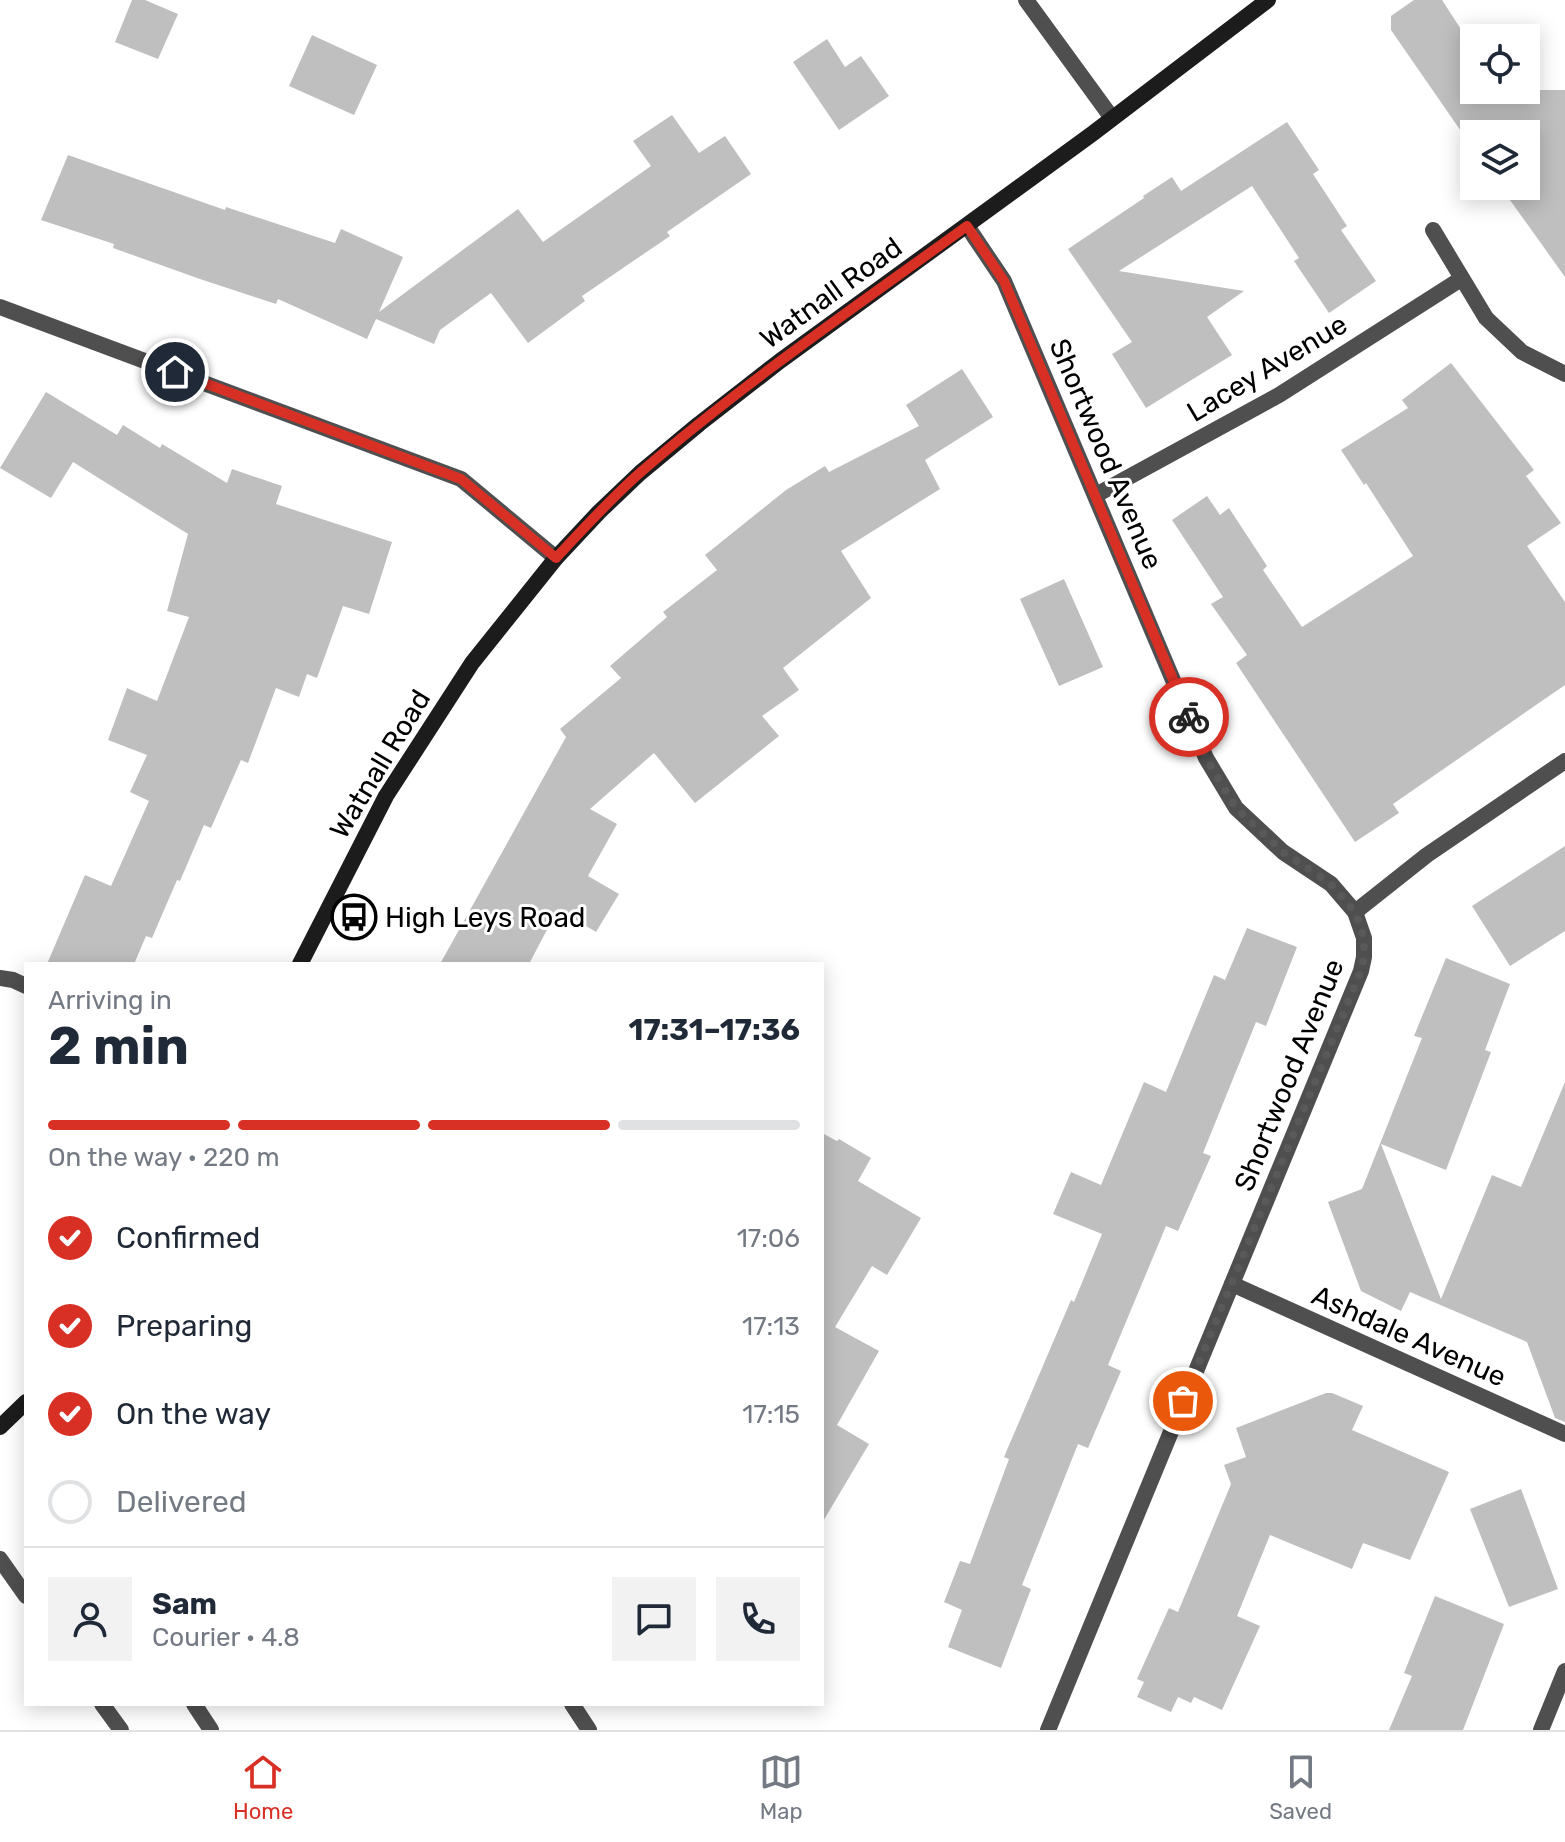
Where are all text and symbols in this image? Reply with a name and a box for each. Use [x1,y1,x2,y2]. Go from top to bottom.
map controls [1460,24,1540,200]
button: locate [1460,24,1540,104]
button: layers [1460,120,1540,200]
street label: Watnall Road [754,230,908,356]
street label: Lacey Avenue [1181,307,1353,429]
street label: Shortwood Avenue [1043,334,1169,574]
pin [141,338,209,406]
icon: home [153,350,197,394]
courier [1149,677,1229,757]
street label: Watnall Road [323,684,437,844]
icon: bike [1167,695,1211,739]
bus stop icon: High Leys Road [330,893,378,941]
place label: High Leys Road [385,901,586,934]
street label: Shortwood Avenue [1227,954,1351,1196]
text: Arriving in [48,985,172,1016]
text: 17:31–17:36 [629,1012,800,1048]
text: 2 min [48,1015,189,1077]
text: On the way · 220 m [48,1142,280,1173]
icon: check [48,1216,92,1260]
text: Confirmed [116,1220,260,1256]
text: 17:06 [737,1223,800,1254]
street label: Ashdale Avenue [1307,1278,1511,1394]
icon: check [48,1304,92,1348]
text: Preparing [116,1308,252,1344]
text: 17:13 [742,1311,800,1342]
pin [1149,1367,1217,1435]
icon: bag [1161,1379,1205,1423]
icon: check [48,1392,92,1436]
text: On the way [116,1396,271,1432]
text: 17:15 [742,1399,800,1430]
text: Delivered [116,1484,247,1520]
button: person [48,1577,132,1661]
button: chat [612,1577,696,1661]
button: phone [716,1577,800,1661]
text: Sam [152,1586,217,1622]
text: Courier · 4.8 [152,1622,300,1653]
tab: Home [233,1750,293,1825]
tab: Map [759,1750,803,1825]
tab: Saved [1269,1750,1332,1825]

